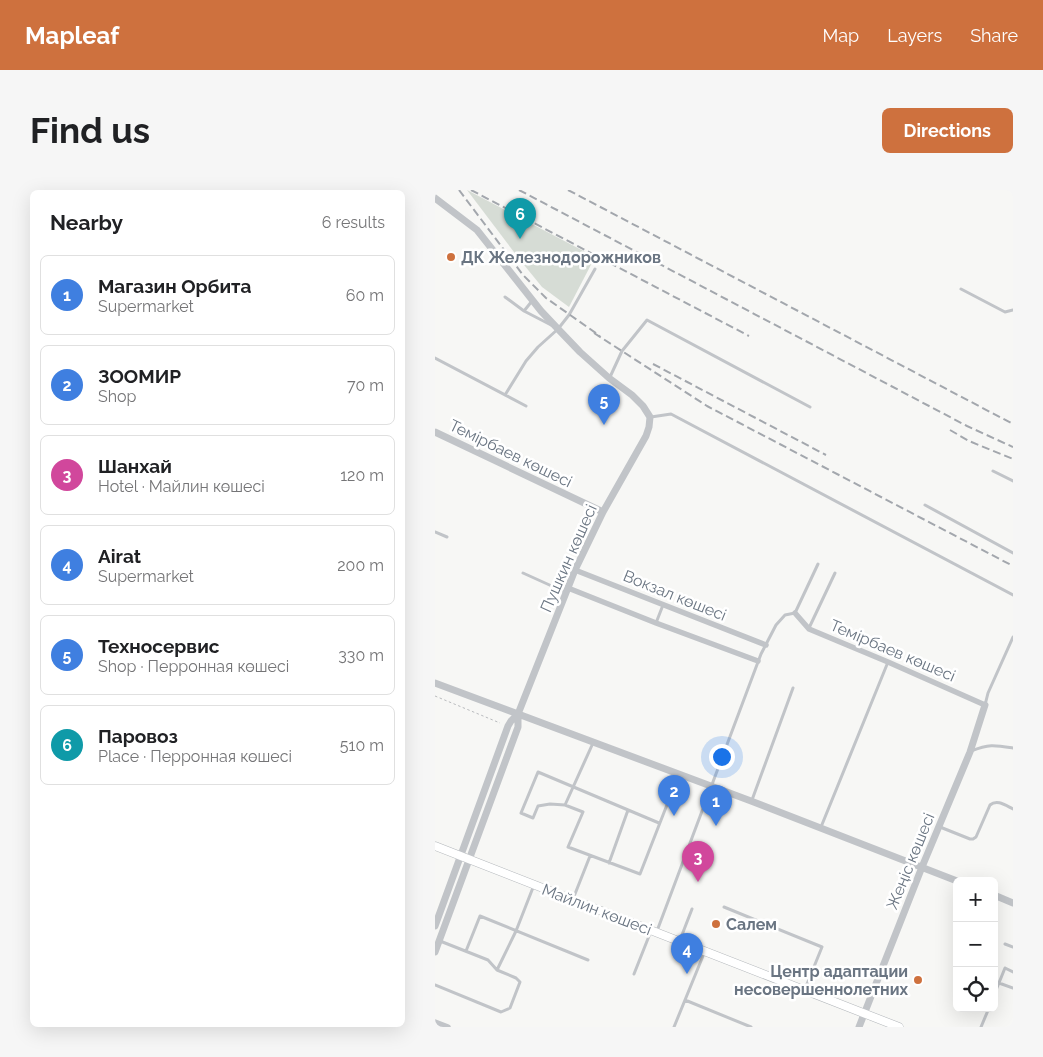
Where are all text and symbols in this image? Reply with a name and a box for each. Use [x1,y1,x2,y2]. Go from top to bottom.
text: Mapleaf [25,21,119,50]
text: Map [823,25,859,46]
text: Layers [887,25,942,46]
text: Share [970,25,1018,46]
button: Directions [882,108,1013,153]
text: Find us [30,110,150,151]
pin: 6 [504,198,536,239]
text: Nearby [50,210,123,235]
text: 6 results [322,213,385,232]
place label: ДК Железнодорожников [461,248,661,267]
marker: ДК Железнодорожников [445,251,457,263]
text: Магазин Орбита [98,275,251,297]
text: 1 [63,286,71,305]
text: 60 m [346,286,384,305]
text: Supermarket [98,297,194,316]
text: ЗООМИР [98,365,181,387]
text: 2 [62,376,72,395]
text: 70 m [347,376,384,395]
pin: 5 [588,384,620,425]
text: Shop [98,387,136,406]
street label: Темірбаев көшесі [446,415,575,491]
text: Шанхай [98,455,172,477]
text: 3 [63,466,71,485]
text: 120 m [340,466,384,485]
text: Hotel · Майлин көшесі [98,477,265,496]
street label: Пушкин көшесі [536,501,601,615]
text: Airat [98,545,141,567]
text: 4 [62,556,72,575]
text: 200 m [337,556,384,575]
street label: Вокзал көшесі [620,566,729,625]
text: Supermarket [98,567,194,586]
street label: Темірбаев көшесі [827,615,958,685]
text: Техносервис [98,635,220,657]
text: 5 [63,646,71,665]
text: 330 m [338,646,384,665]
text: Shop · Перронная көшесі [98,657,289,676]
text: Паровоз [98,725,178,747]
text: 6 [62,736,72,755]
text: 510 m [340,736,384,755]
your location [709,744,735,770]
text: Place · Перронная көшесі [98,747,292,766]
pin: 2 [658,775,690,816]
pin: 1 [700,785,732,826]
street label: Жеңіс көшесі [882,810,938,912]
pin: 3 [682,841,714,882]
map controls [953,877,998,1012]
button: + [953,877,998,922]
street label: Майлин көшесі [539,880,654,939]
place label: Салем [726,915,777,934]
marker: Салем [710,918,722,930]
button: − [953,922,998,967]
pin: 4 [671,933,703,974]
place label: Центр адаптации несовершеннолетних [734,962,909,999]
button: locate [953,967,998,1012]
marker: Центр адаптации несовершеннолетних [912,974,924,986]

